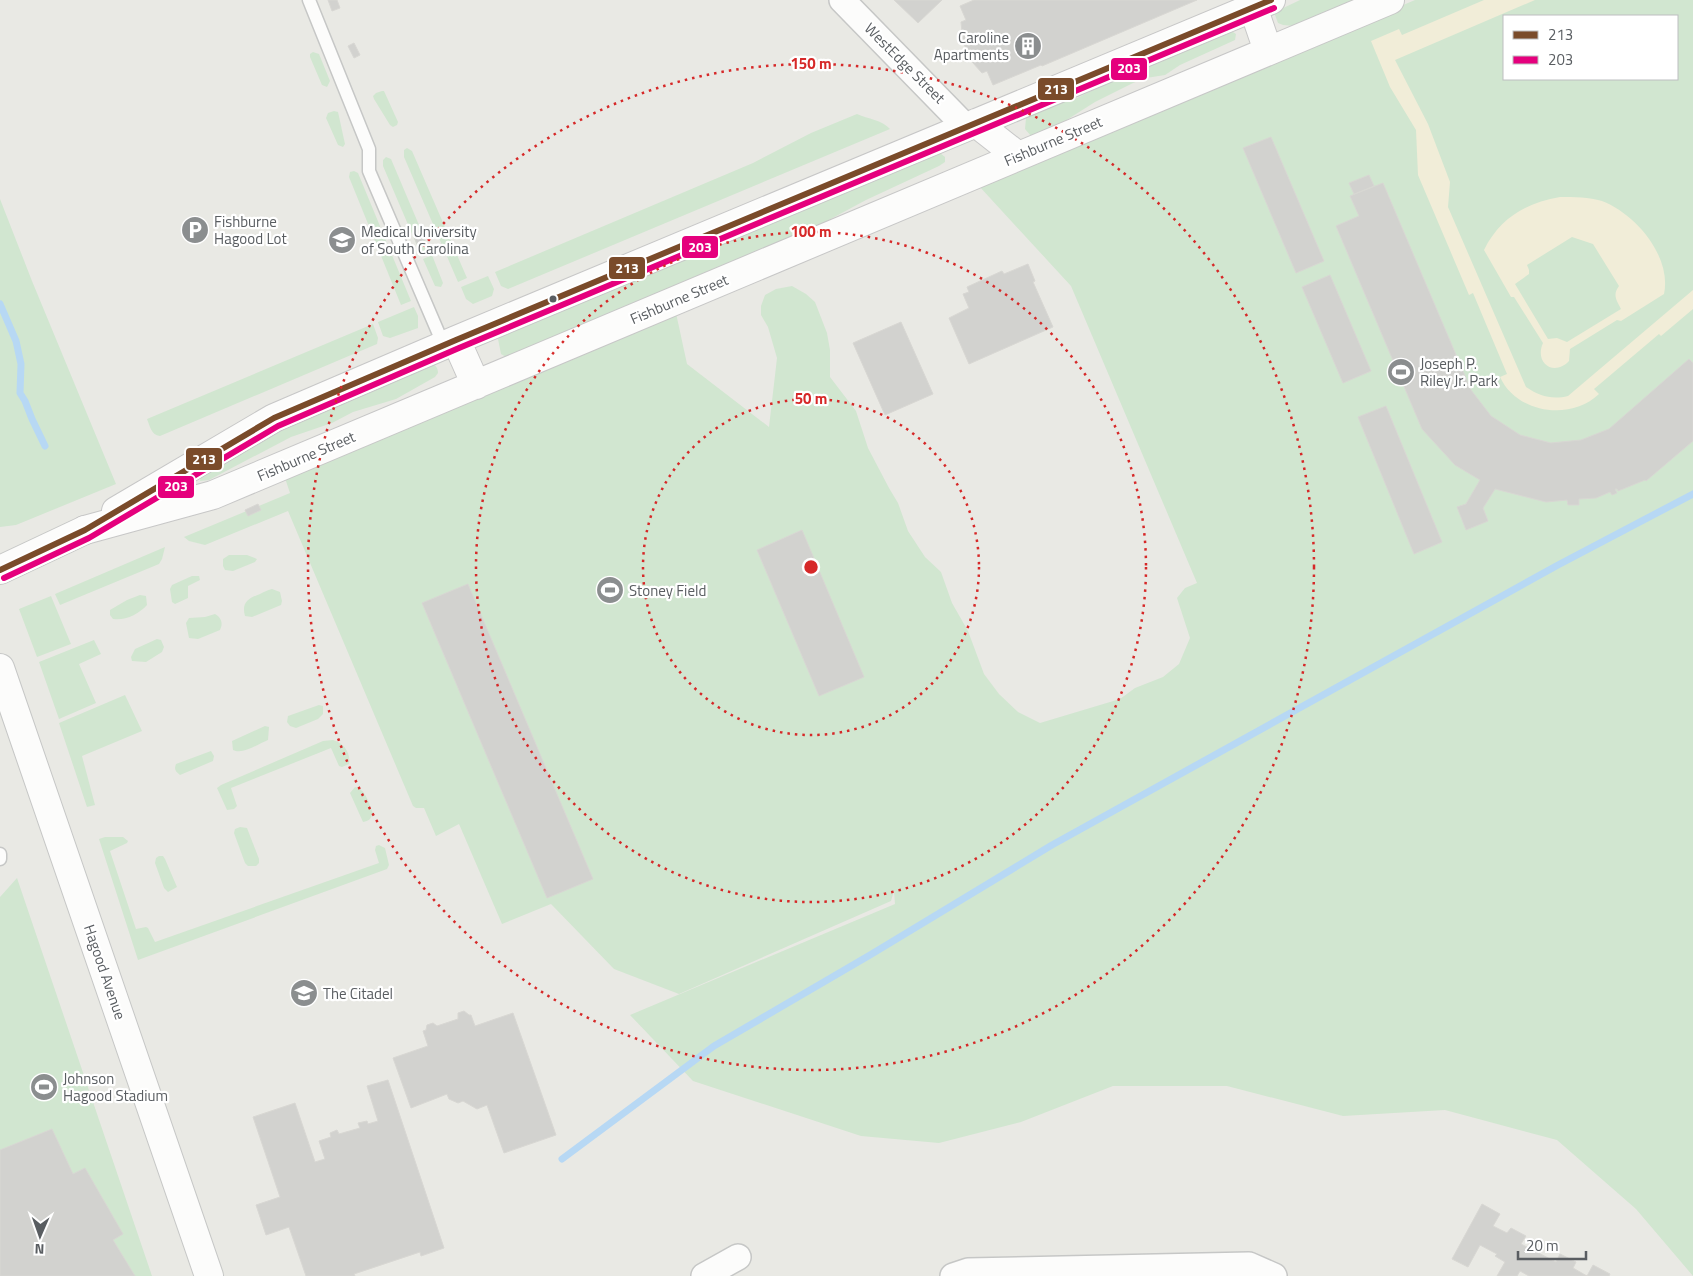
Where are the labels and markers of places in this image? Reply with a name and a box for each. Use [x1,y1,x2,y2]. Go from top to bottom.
place label: Caroline Apartments [934,26,1009,66]
building icon: Caroline Apartments [1013,31,1043,61]
place label: Fishburne Hagood Lot [214,210,287,250]
parking icon: Fishburne Hagood Lot [180,215,210,245]
place label: Medical University of South Carolina [361,220,477,260]
school or university icon: Medical University of South Carolina [327,225,357,255]
unlabelled marker [548,294,558,304]
place label: Joseph P. Riley Jr. Park [1420,352,1498,392]
sports icon: Joseph P. Riley Jr. Park [1386,357,1416,387]
centre of rings [802,558,820,576]
sports icon: Stoney Field [595,575,625,605]
place label: Stoney Field [629,579,706,602]
school or university icon: The Citadel [289,978,319,1008]
place label: The Citadel [323,982,393,1005]
place label: Johnson Hagood Stadium [63,1067,168,1107]
sports icon: Johnson Hagood Stadium [29,1072,59,1102]

